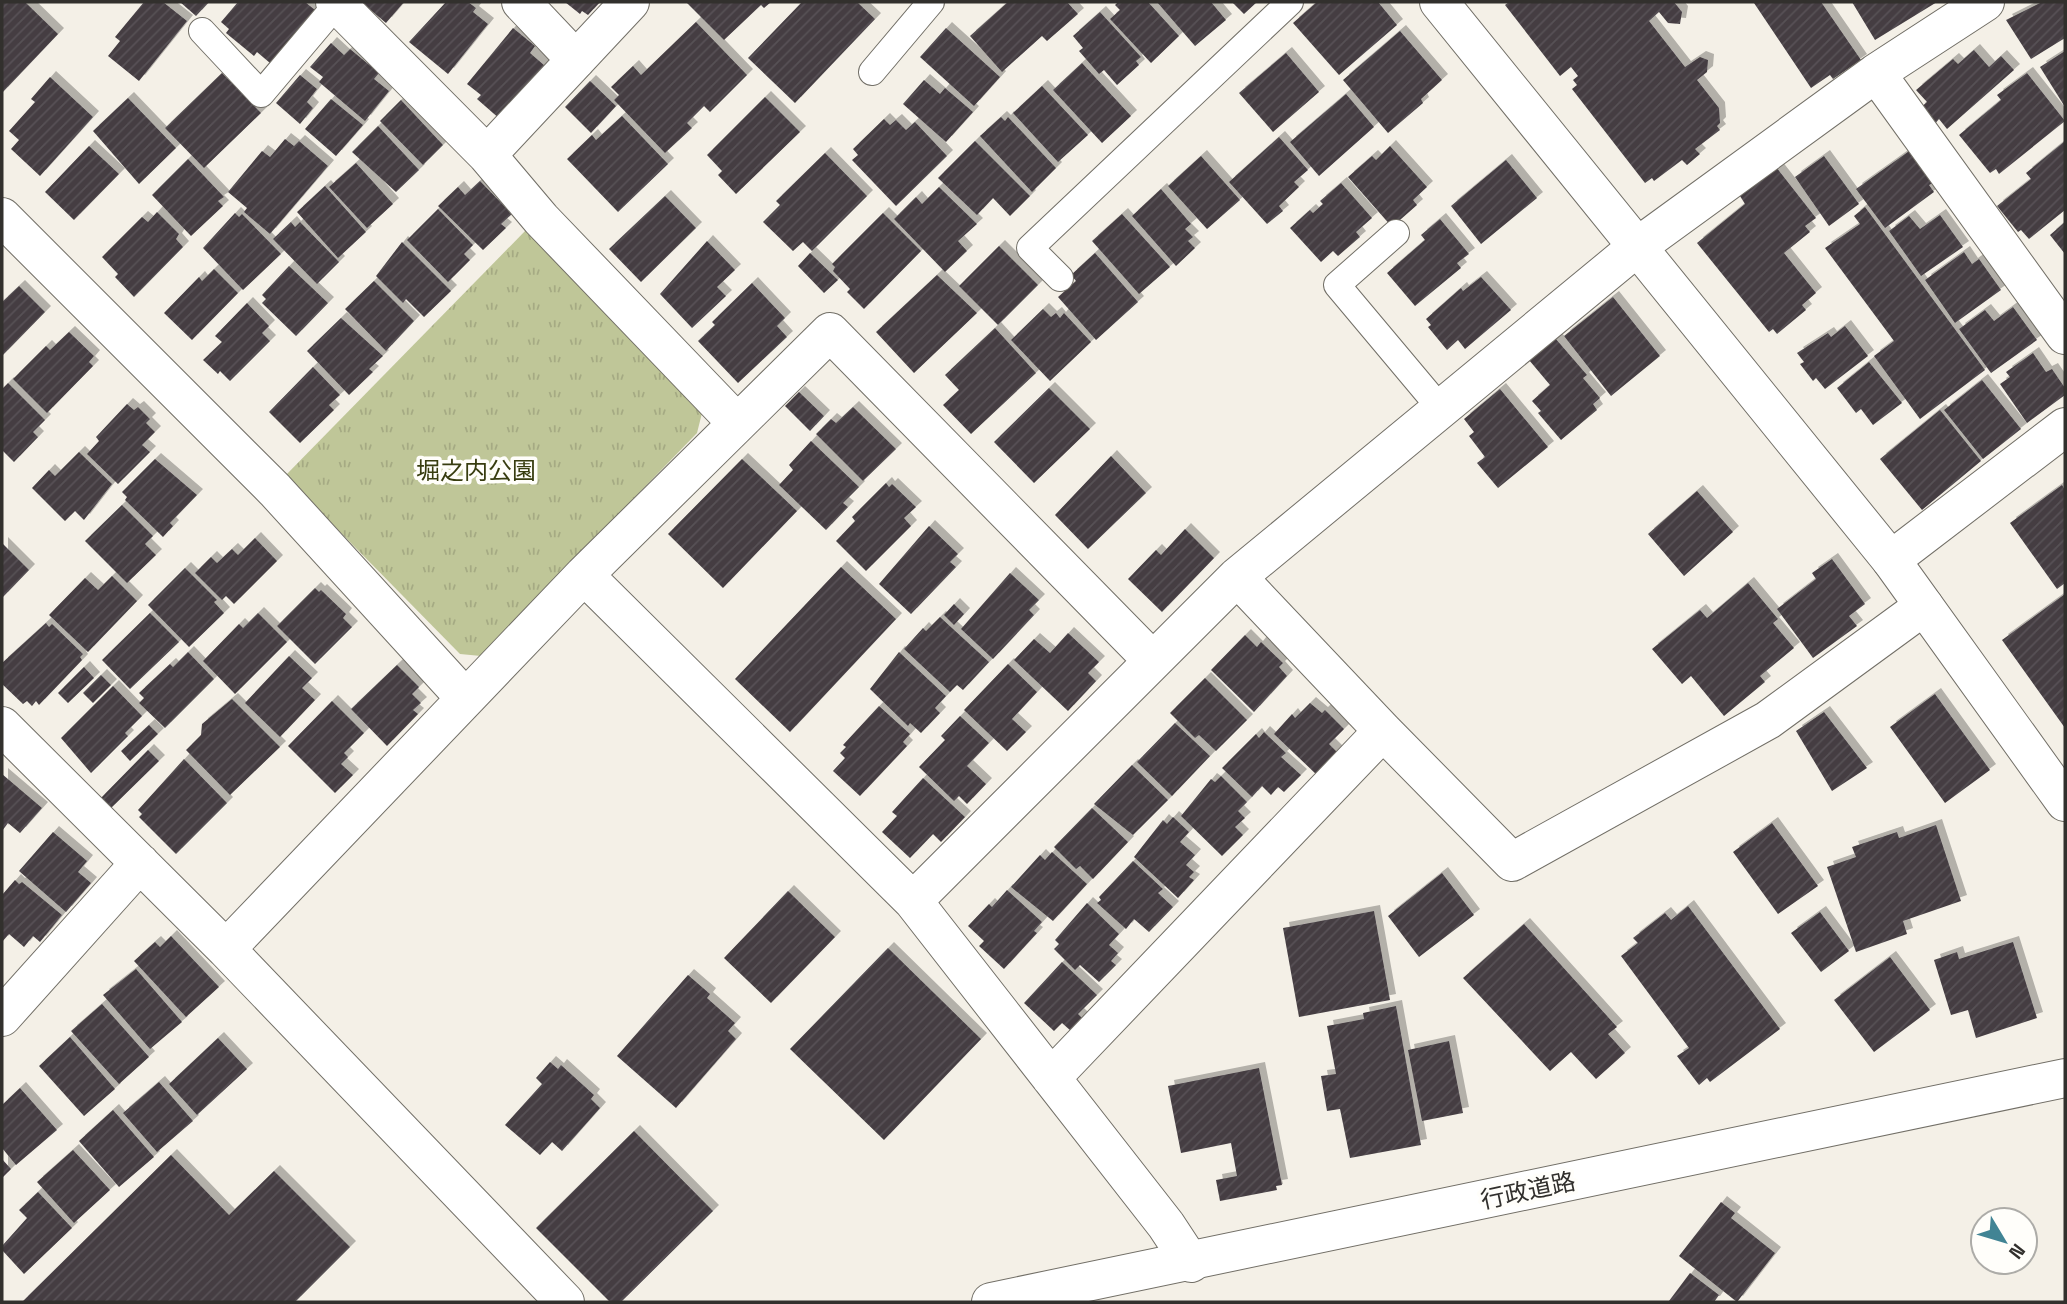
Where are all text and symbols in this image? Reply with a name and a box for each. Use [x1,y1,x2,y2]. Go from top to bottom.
park label: 堀之内公園 [416,455,536,486]
street label: 行政道路 [1478,1165,1578,1216]
north arrow [1969,1206,2039,1276]
text: N [2003,1238,2031,1264]

